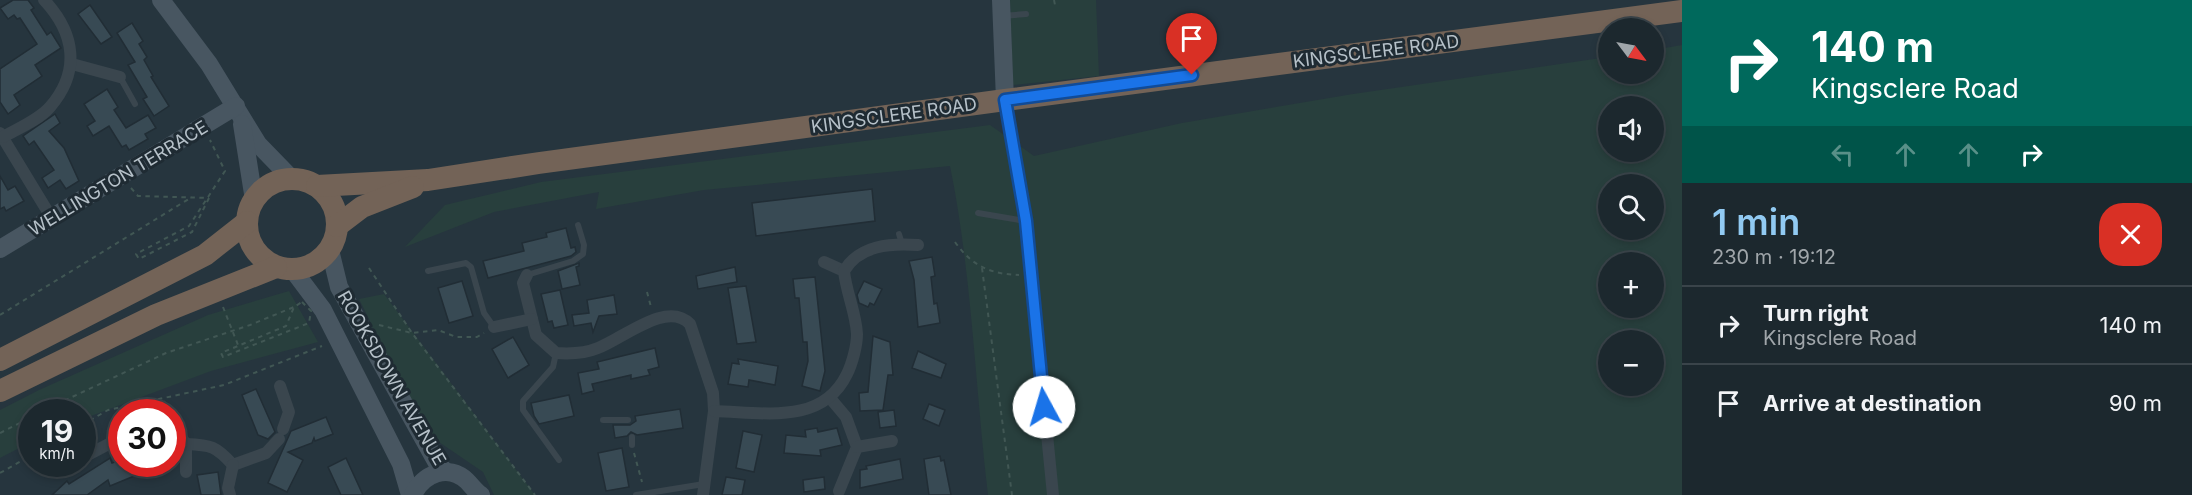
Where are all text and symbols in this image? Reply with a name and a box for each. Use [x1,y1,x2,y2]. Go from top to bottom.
pin [1166,13,1217,75]
north arrow [1598,18,1664,84]
map controls [1598,18,1664,396]
text: 140 m [1811,21,1934,72]
icon: arrive [1175,22,1208,55]
icon: right [1712,24,1790,102]
street label: KINGSCLERE ROAD [1292,30,1460,72]
text: Kingsclere Road [1811,72,2019,105]
street label: KINGSCLERE ROAD [810,93,978,137]
button: sound [1598,96,1664,162]
street label: WELLINGTON TERRACE [25,116,211,240]
icon: left [1826,138,1859,171]
icon: ahead [1889,138,1922,171]
icon: ahead [1952,138,1985,171]
icon: right [2015,138,2048,171]
button: search [1598,174,1664,240]
text: 1 min [1712,200,1800,244]
button: close [2099,203,2162,266]
text: 230 m · 19:12 [1712,245,1836,269]
button: + [1598,252,1664,318]
street label: ROOKSDOWN AVENUE [333,287,451,469]
text: Turn right [1763,300,1869,326]
icon: right [1712,309,1745,342]
text: 140 m [2100,312,2162,338]
text: Kingsclere Road [1763,326,1917,350]
button: − [1598,330,1664,396]
position arrow [1012,375,1076,439]
icon: arrive [1712,387,1745,420]
text: Arrive at destination [1763,390,1982,416]
text: 90 m [2109,390,2162,416]
speed limit sign: 30 [108,399,186,477]
text: 19 [41,413,73,449]
text: km/h [39,444,75,463]

